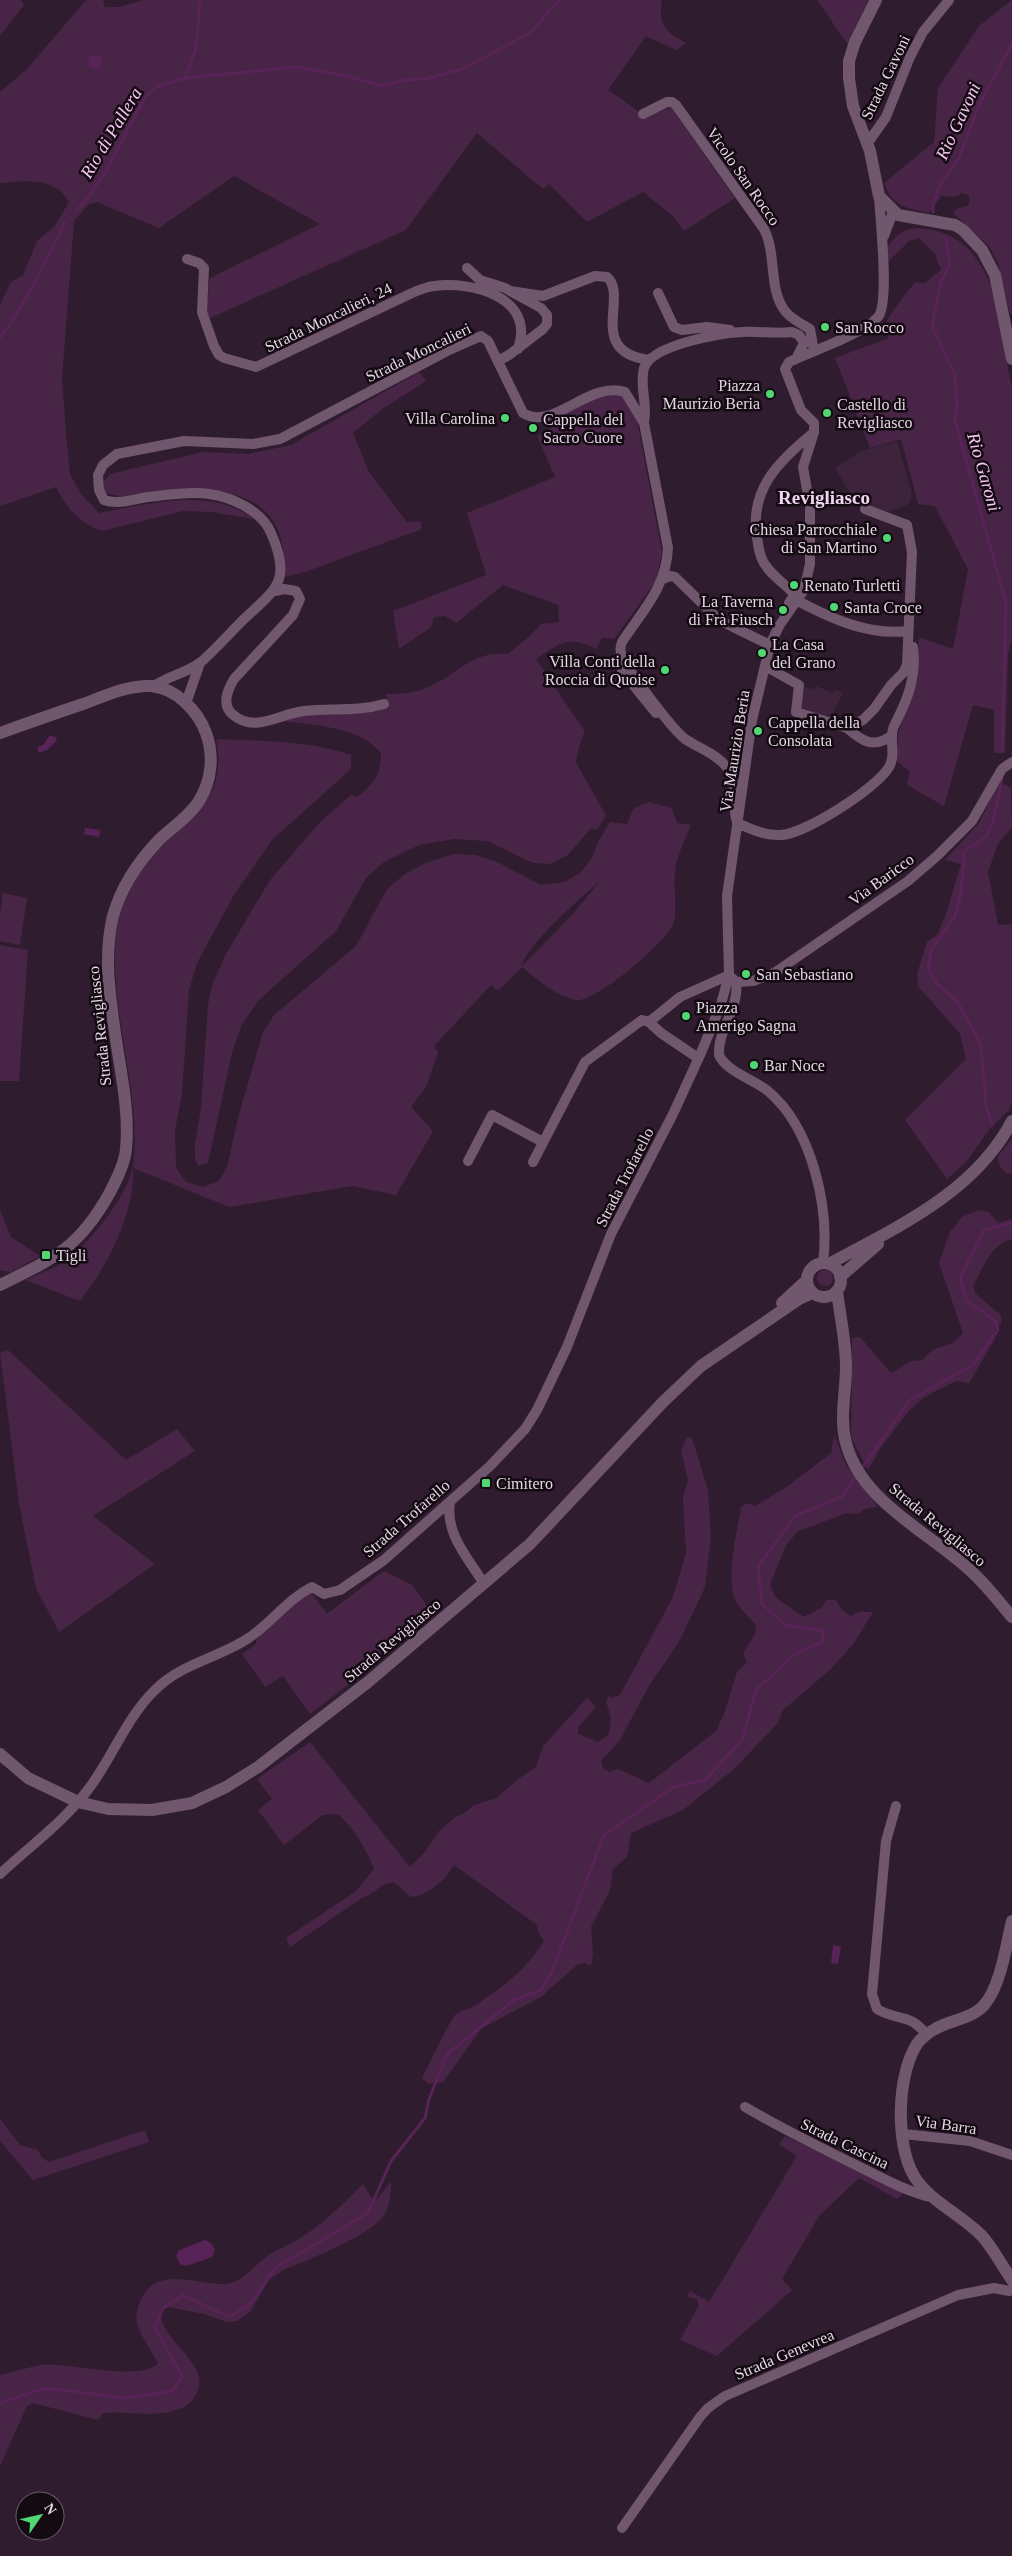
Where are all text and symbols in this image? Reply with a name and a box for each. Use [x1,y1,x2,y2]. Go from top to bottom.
street label: Strada Gavoni [858,32,913,122]
water label: Rio Gavoni [931,79,984,164]
water label: Rio di Pallera [76,84,146,183]
street label: Vicolo San Rocco [704,124,784,228]
street label: Strada Moncalieri, 24 [262,279,394,356]
street label: Strada Moncalieri [363,319,474,385]
place label: San Rocco [835,319,904,336]
marker: San Rocco [819,321,831,333]
place label: Piazza Maurizio Beria [663,377,760,412]
marker: Piazza Maurizio Beria [764,388,776,400]
place label: Castello di Revigliasco [837,396,913,432]
marker: Castello di Revigliasco [821,407,833,419]
place label: Villa Carolina [405,410,495,427]
place label: Cappella del Sacro Cuore [543,411,624,446]
marker: Villa Carolina [499,412,511,424]
marker: Cappella del Sacro Cuore [527,422,539,434]
water label: Rio Garoni [963,429,1005,514]
district label: Revigliasco [778,487,870,508]
place label: Chiesa Parrocchiale di San Martino [750,521,877,556]
marker: Chiesa Parrocchiale di San Martino [881,532,893,544]
place label: Renato Turletti [804,577,901,594]
marker: Renato Turletti [788,579,800,591]
place label: La Taverna di Frà Fiusch [689,593,773,628]
place label: Santa Croce [844,599,922,616]
marker: Santa Croce [828,601,840,613]
marker: La Taverna di Frà Fiusch [777,604,789,616]
place label: La Casa del Grano [772,636,836,671]
marker: La Casa del Grano [756,647,768,659]
place label: Villa Conti della Roccia di Quoise [545,653,655,688]
marker: Villa Conti della Roccia di Quoise [659,664,671,676]
street label: Via Maurizio Beria [716,689,753,813]
place label: Cappella della Consolata [768,714,860,749]
marker: Cappella della Consolata [752,725,764,737]
street label: Via Baricco [846,850,917,909]
street label: Strada Revigliasco [85,965,115,1087]
place label: San Sebastiano [756,966,853,983]
marker: San Sebastiano [740,968,752,980]
place label: Piazza Amerigo Sagna [696,999,796,1035]
marker: Piazza Amerigo Sagna [680,1010,692,1022]
place label: Bar Noce [764,1057,825,1074]
marker: Bar Noce [748,1059,760,1071]
street label: Strada Trofarello [592,1125,657,1230]
place label: Tigli [56,1247,87,1265]
marker: Tigli [40,1249,52,1261]
place label: Cimitero [496,1475,553,1492]
street label: Strada Trofarello [360,1476,453,1561]
marker: Cimitero [480,1477,492,1489]
street label: Strada Revigliasco [885,1479,989,1570]
street label: Strada Revigliasco [341,1595,445,1686]
street label: Via Barra [914,2112,978,2137]
street label: Strada Cascina [798,2115,891,2172]
street label: Strada Genevrea [732,2326,836,2383]
north arrow [15,2491,65,2541]
text: N [41,2501,59,2517]

